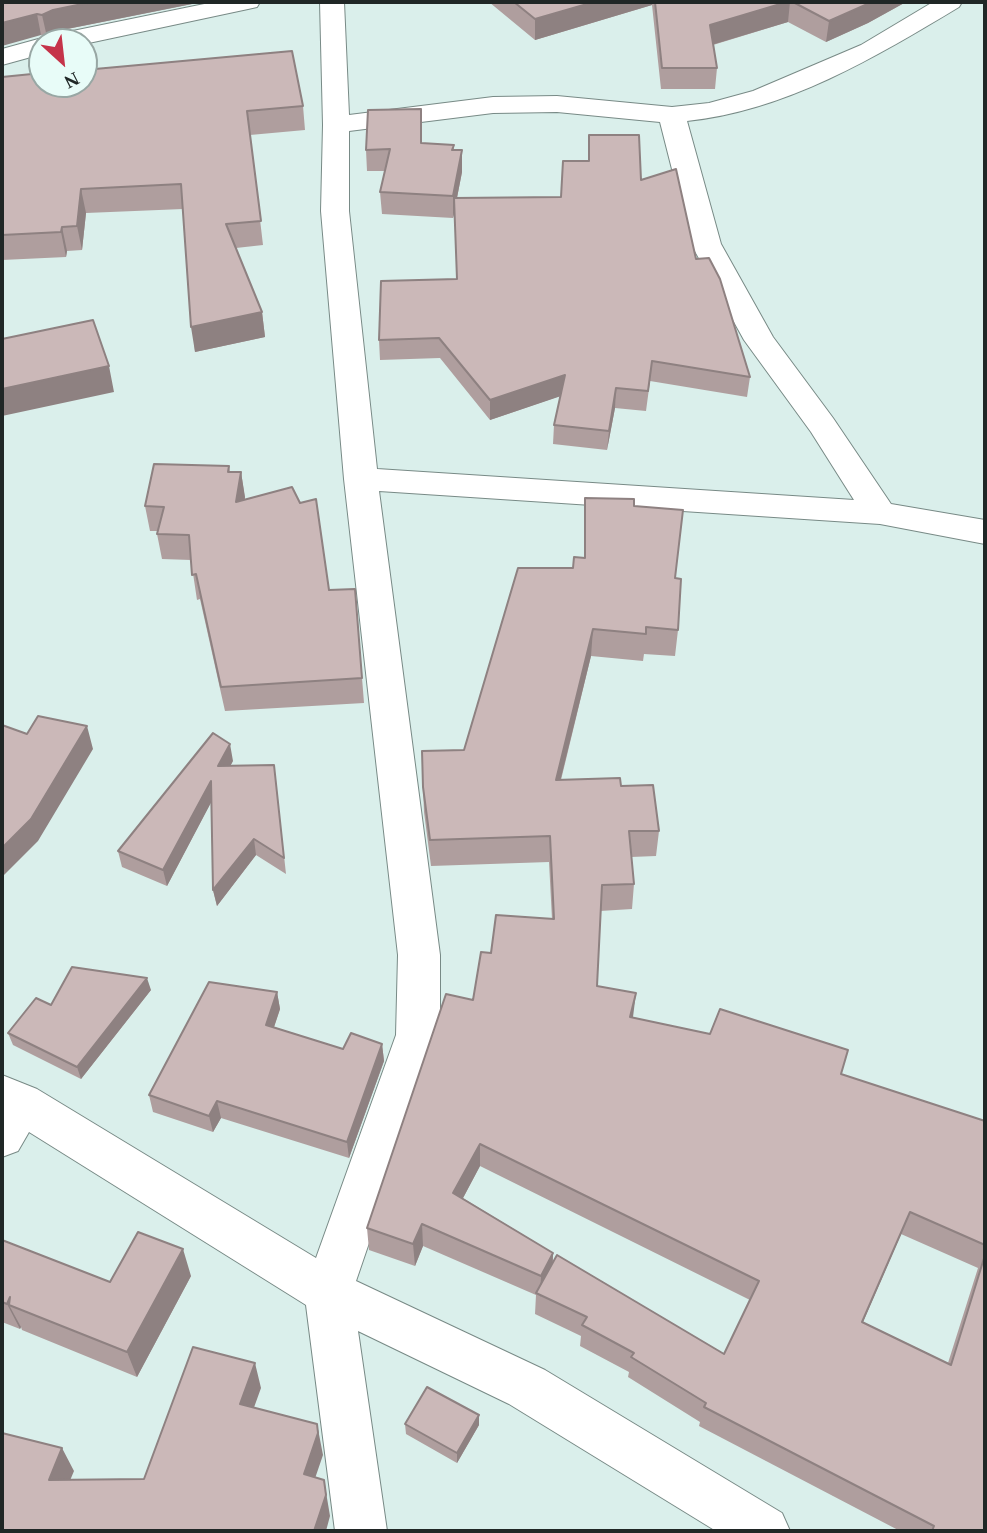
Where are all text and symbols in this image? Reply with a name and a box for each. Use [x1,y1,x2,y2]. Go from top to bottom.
north arrow [28,28,98,98]
text: N [61,68,83,93]

